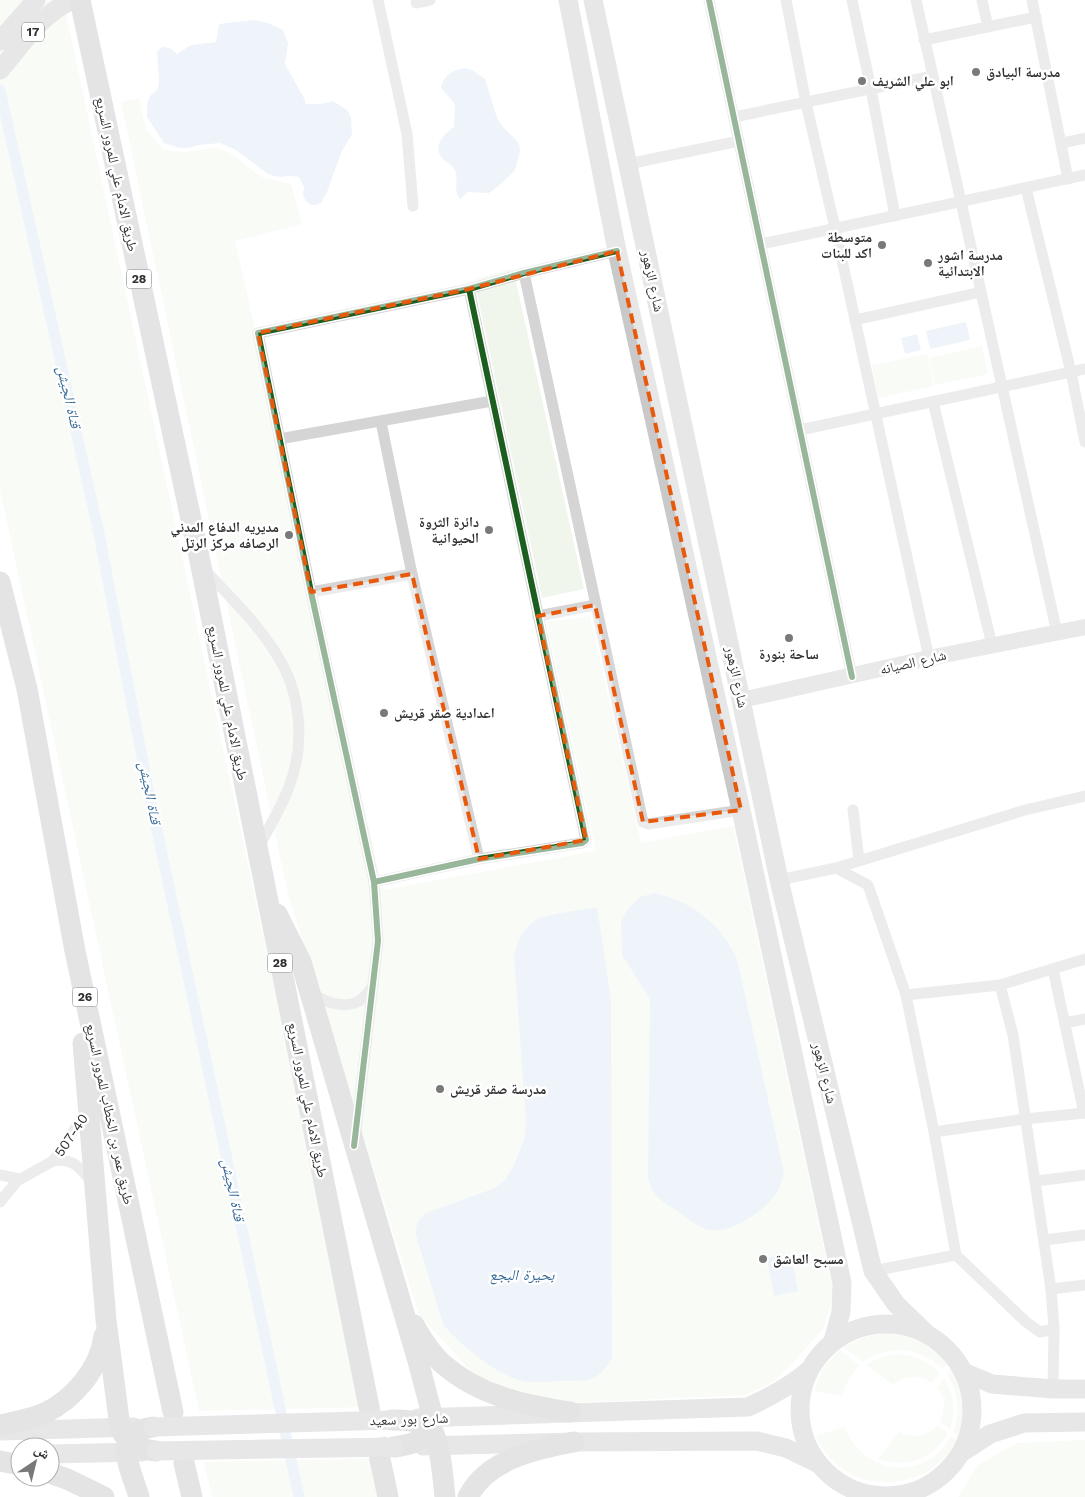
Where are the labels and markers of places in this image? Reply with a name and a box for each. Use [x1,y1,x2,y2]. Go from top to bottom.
place label: مدرسة البيادق [986,64,1060,81]
marker: مدرسة البيادق [970,66,982,78]
place label: ابو علي الشريف [872,73,954,92]
marker: ابو علي الشريف [856,75,868,87]
place label: متوسطة اكد للبنات [821,229,872,262]
marker: متوسطة اكد للبنات [876,239,888,251]
place label: مدرسة اشور الابتدائية [937,247,1003,280]
marker: مدرسة اشور الابتدائية [922,257,934,269]
place label: دائرة الثروة الحيوانية [419,514,479,546]
place label: مديريه الدفاع المدني الرصافه مركز الرتل [171,519,279,552]
marker: دائرة الثروة الحيوانية [483,524,495,536]
marker: مديريه الدفاع المدني الرصافه مركز الرتل [283,529,295,541]
marker: ساحة بنورة [783,632,795,644]
place label: ساحة بنورة [759,646,819,663]
place label: اعدادية صقر قريش [394,705,495,722]
marker: اعدادية صقر قريش [378,707,390,719]
place label: مدرسة صقر قريش [450,1081,546,1098]
marker: مدرسة صقر قريش [434,1083,446,1095]
place label: مسبح العاشق [773,1251,844,1268]
marker: مسبح العاشق [757,1253,769,1265]

